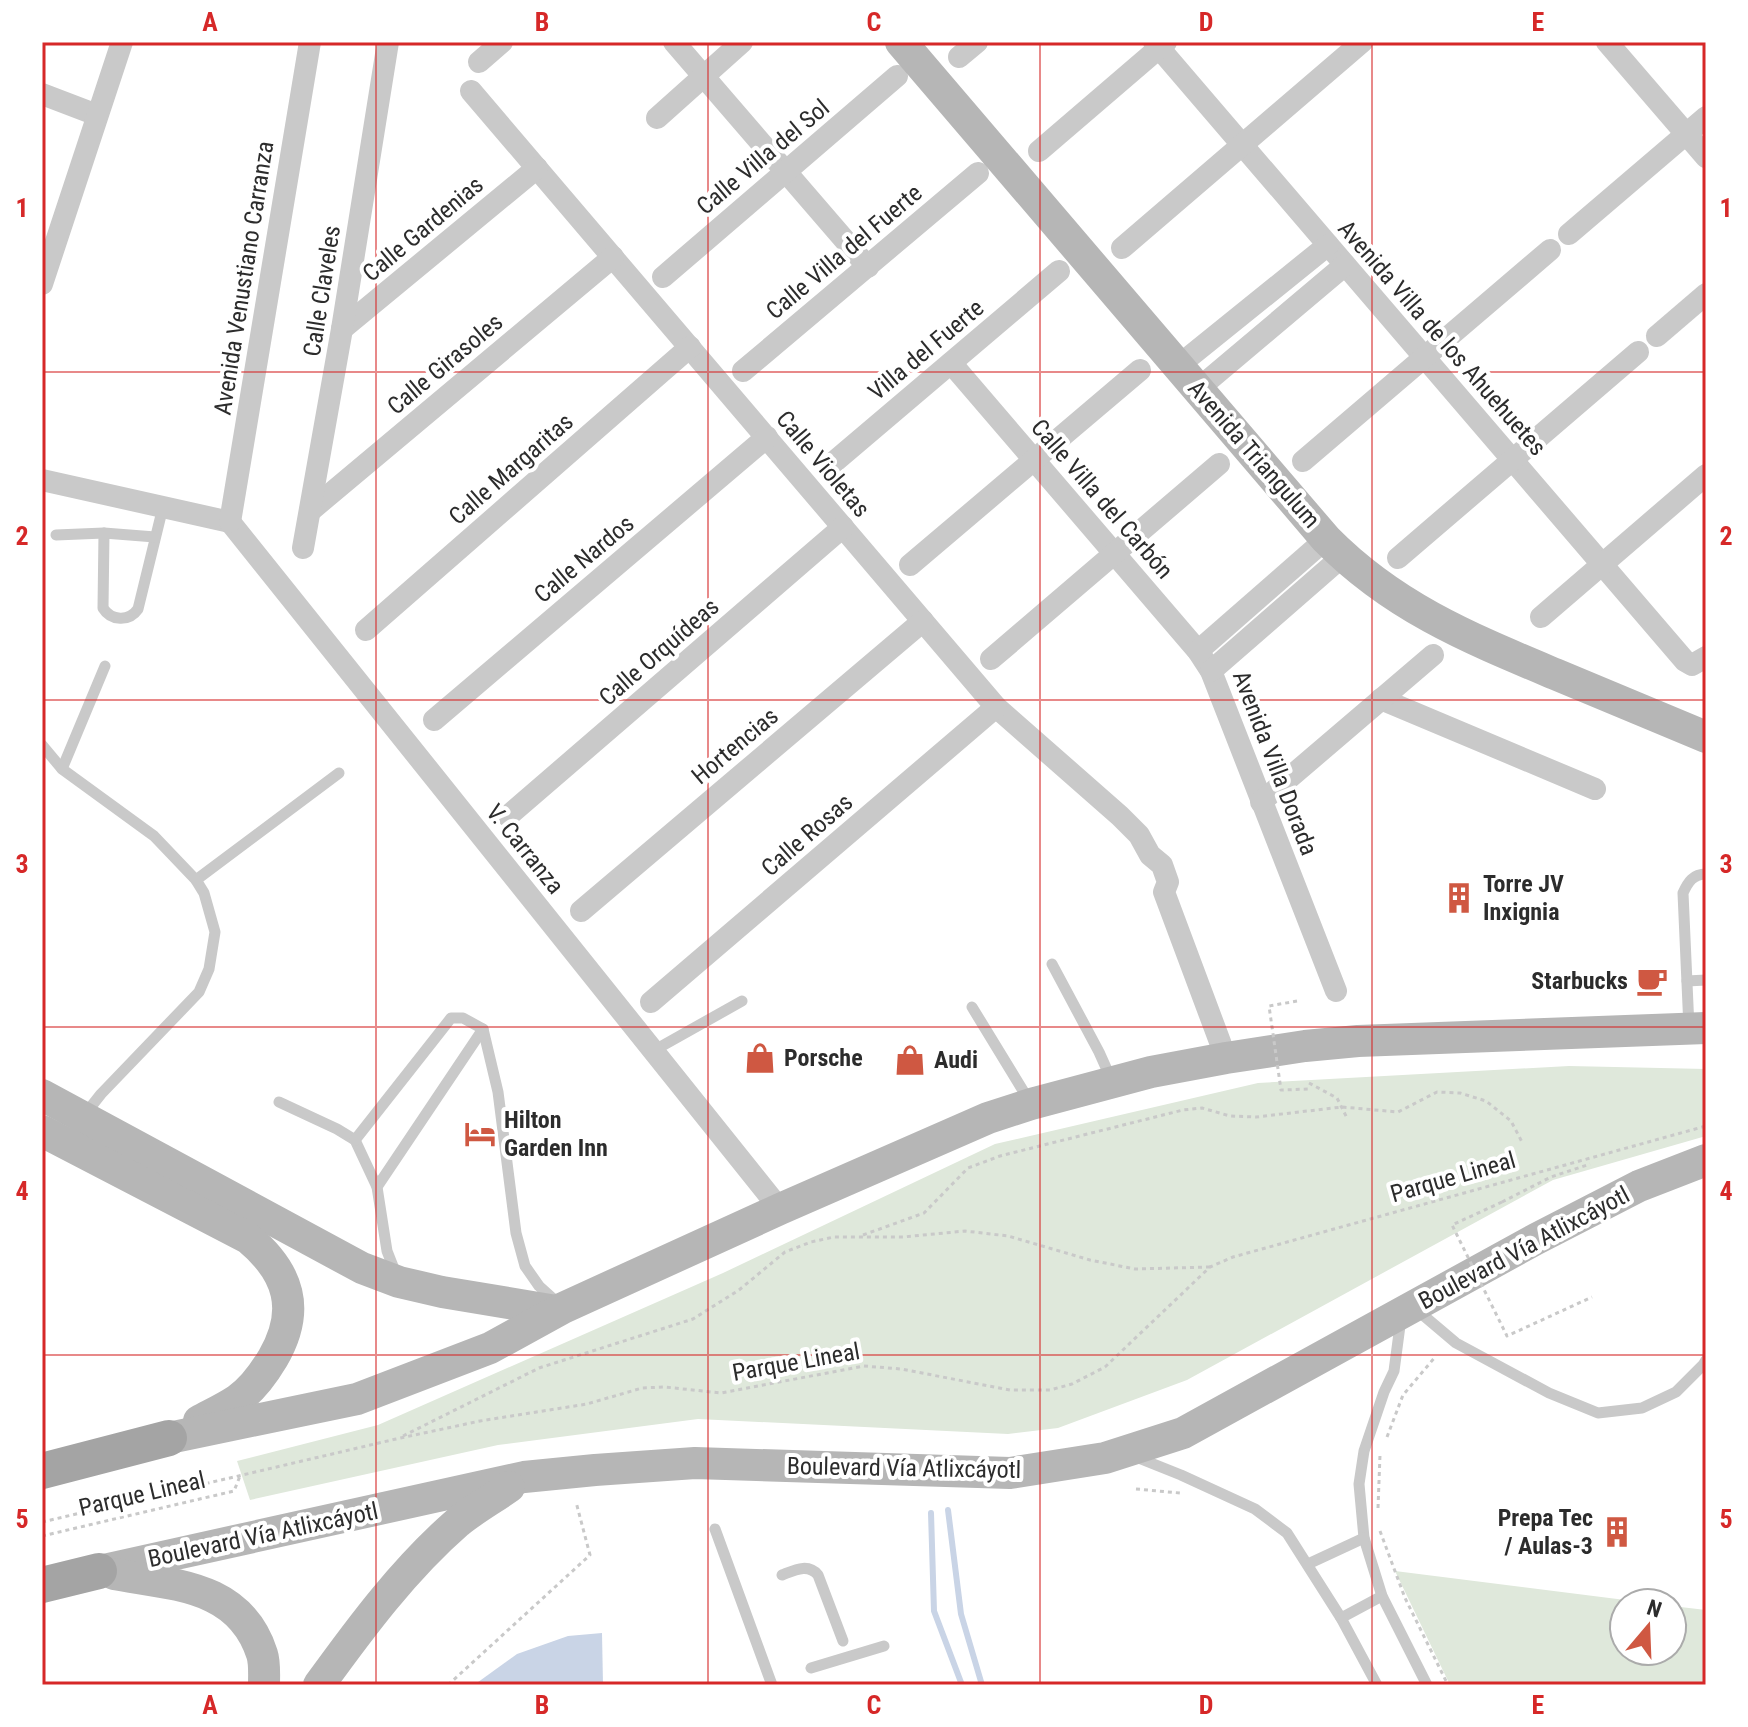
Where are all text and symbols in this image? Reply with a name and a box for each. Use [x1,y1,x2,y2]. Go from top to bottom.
text: A [202,7,218,37]
text: B [535,7,549,37]
text: C [867,7,882,37]
text: D [1199,7,1213,37]
text: E [1532,7,1545,37]
street label: Calle Villa del Sol [691,94,835,220]
street label: Avenida Venustiano Carranza [209,139,279,417]
street label: Calle Gardenias [357,171,489,287]
street label: Calle Villa del Fuerte [761,179,927,325]
text: 1 [15,193,29,223]
text: 1 [1719,193,1733,223]
street label: Avenida Villa de los Ahuehuetes [1332,215,1552,461]
street label: Calle Claveles [298,223,346,359]
street label: Villa del Fuerte [863,294,989,406]
street label: Calle Girasoles [382,308,508,420]
street label: Avenida Triangulum [1182,374,1326,534]
street label: Calle Violetas [770,405,876,523]
street label: Calle Margaritas [443,407,579,531]
street label: Calle Villa del Carbón [1025,414,1179,584]
street label: Calle Nardos [529,509,639,609]
text: 2 [15,521,29,551]
text: 2 [1719,521,1733,551]
street label: Calle Orquídeas [593,592,725,712]
street label: Avenida Villa Dorada [1227,667,1323,859]
street label: Hortencias [686,702,784,790]
street label: Calle Rosas [756,788,858,882]
street label: V. Carranza [480,799,570,899]
text: 3 [15,849,29,879]
text: 3 [1719,849,1733,879]
place label: Torre JV Inxignia [1483,870,1564,926]
building icon: Torre JV Inxignia [1442,881,1476,915]
cafe icon: Starbucks [1635,964,1669,998]
place label: Starbucks [1531,967,1628,995]
shop icon: Porsche [743,1041,777,1075]
shop icon: Audi [893,1043,927,1077]
place label: Porsche [784,1044,863,1072]
place label: Audi [934,1046,978,1074]
place label: Hilton Garden Inn [504,1106,608,1162]
hotel icon: Hilton Garden Inn [463,1117,497,1151]
street label: Parque Lineal [1387,1146,1519,1208]
text: 4 [15,1176,29,1206]
text: 4 [1719,1176,1733,1206]
street label: Boulevard Vía Atlixcáyotl [1414,1181,1634,1315]
street label: Parque Lineal [730,1337,862,1387]
street label: Boulevard Vía Atlixcáyotl [787,1452,1021,1484]
street label: Parque Lineal [76,1466,208,1522]
street label: Boulevard Vía Atlixcáyotl [145,1497,381,1573]
text: 5 [15,1504,29,1534]
place label: Prepa Tec / Aulas-3 [1498,1504,1593,1560]
text: 5 [1719,1504,1733,1534]
building icon: Prepa Tec / Aulas-3 [1600,1515,1634,1549]
north arrow [1608,1587,1688,1667]
text: N [1644,1595,1665,1623]
text: A [202,1690,218,1720]
text: B [535,1690,549,1720]
text: C [867,1690,882,1720]
text: D [1199,1690,1213,1720]
text: E [1532,1690,1545,1720]

